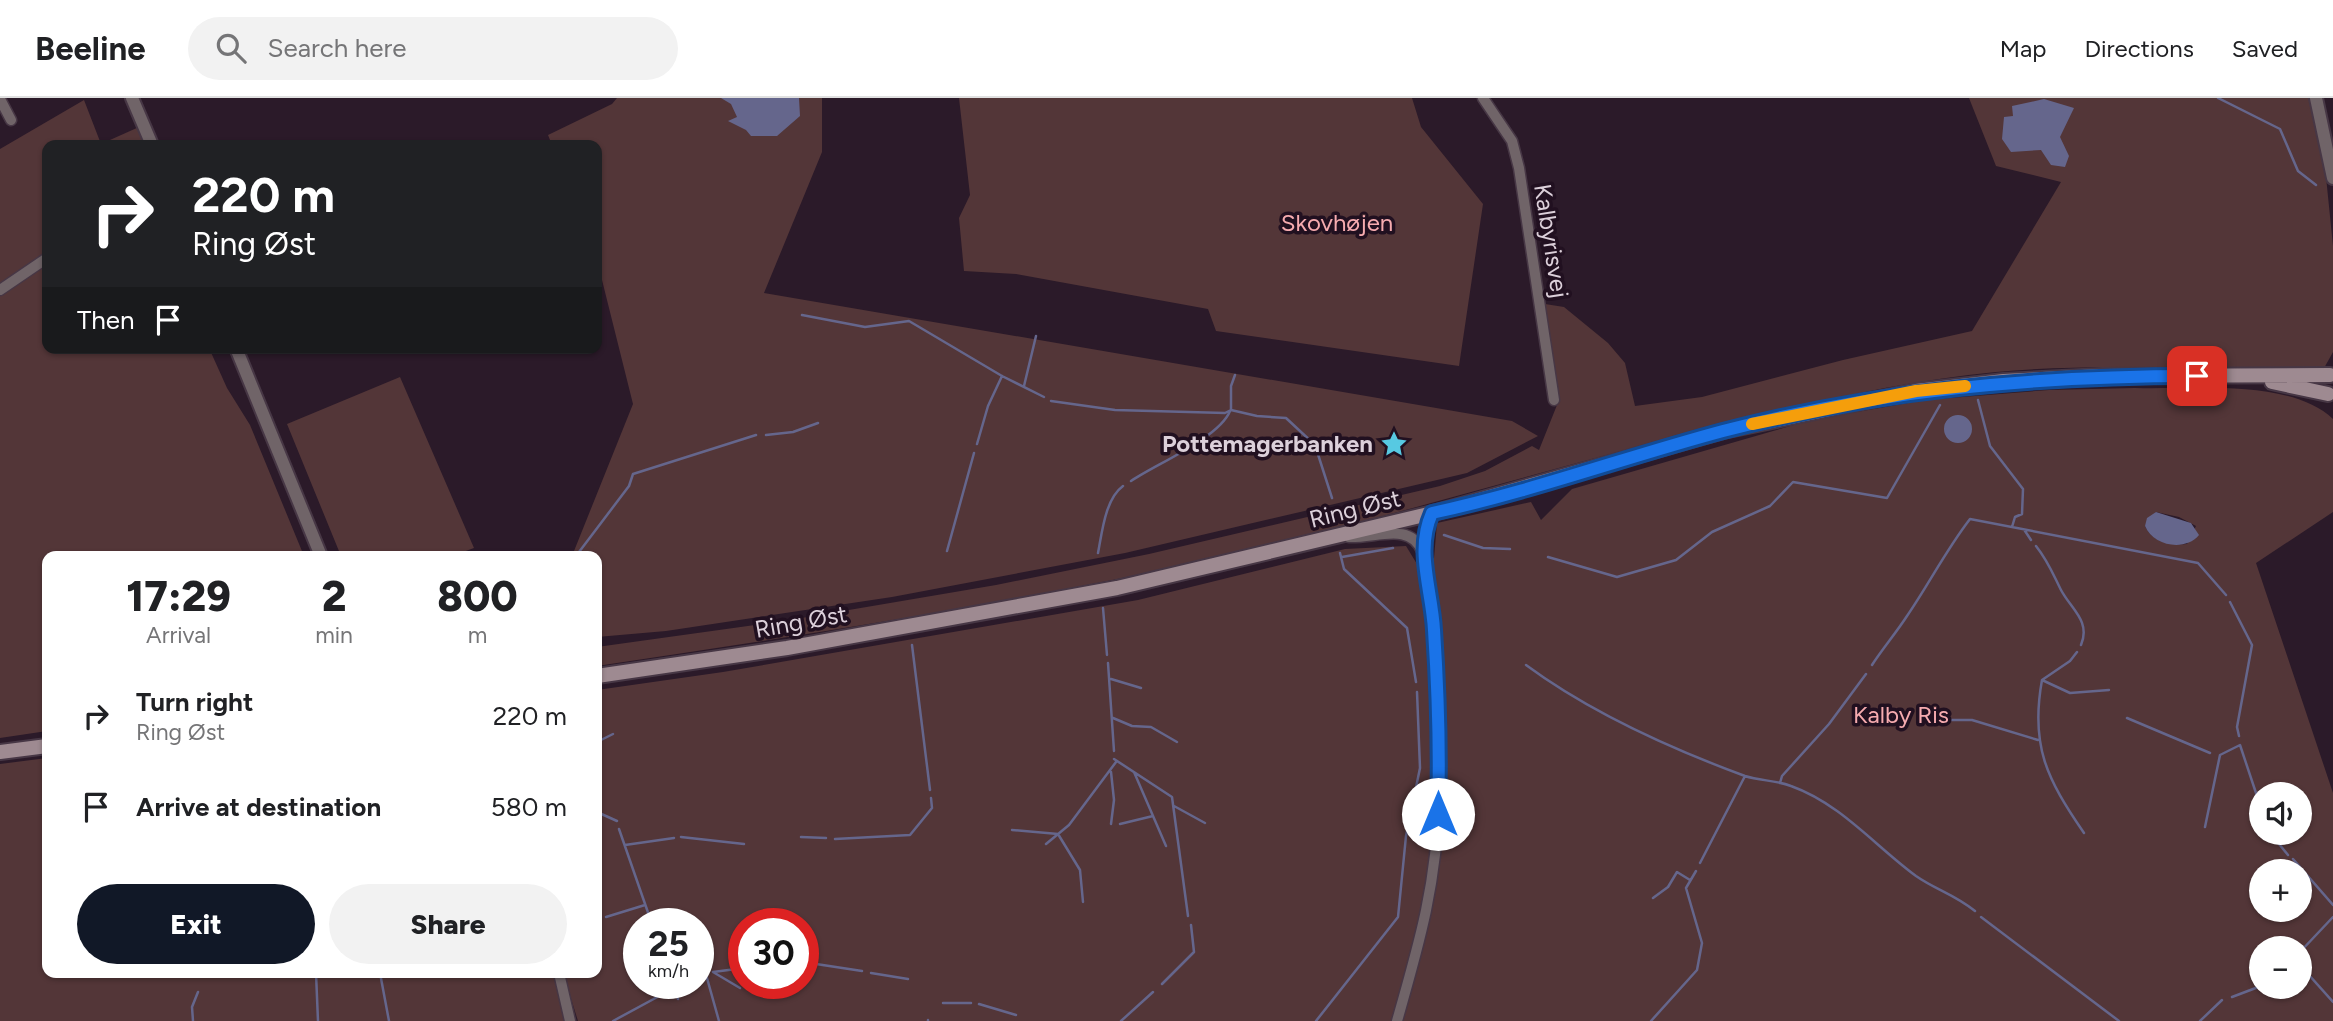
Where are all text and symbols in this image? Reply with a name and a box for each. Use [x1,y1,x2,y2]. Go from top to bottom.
search box [188,17,678,80]
text: Beeline [35,29,146,68]
icon: search [212,29,250,67]
text: Search here [268,32,406,64]
text: Map [2000,34,2046,63]
text: Directions [2084,34,2194,63]
text: Saved [2232,34,2298,63]
text: 220 m [192,165,335,224]
icon: right [77,168,168,259]
street label: Kalbyrisvej [1528,182,1575,300]
park label: Skovhøjen [1281,208,1393,237]
text: Ring Øst [192,225,316,263]
icon: arrive [149,301,187,339]
text: Then [77,304,135,336]
pin [2167,346,2227,406]
icon: arrive [2178,357,2216,395]
place label: Pottemagerbanken [1162,429,1373,458]
place icon: Pottemagerbanken [1379,429,1409,459]
street label: Ring Øst [1306,483,1404,534]
text: 17:29 [126,571,231,622]
text: 2 [322,571,346,622]
text: 800 [437,571,518,622]
street label: Ring Øst [753,599,849,644]
text: Arrival [146,621,211,649]
text: min [315,621,353,649]
text: m [468,621,487,649]
text: Turn right [136,686,253,718]
icon: right [77,697,115,735]
text: 220 m [493,700,567,732]
park label: Kalby Ris [1853,700,1949,729]
text: Ring Øst [136,718,225,746]
position arrow [1401,777,1475,851]
map controls [2249,782,2312,999]
button: sound [2249,782,2312,845]
icon: arrive [77,788,115,826]
text: Arrive at destination [136,791,381,823]
text: 580 m [491,791,567,823]
button: + [2249,859,2312,922]
button: Exit [77,884,315,964]
button: Share [329,884,567,964]
speed limit sign: 30 [728,908,819,999]
text: 25 [648,923,689,965]
button: − [2249,936,2312,999]
text: km/h [648,960,689,982]

